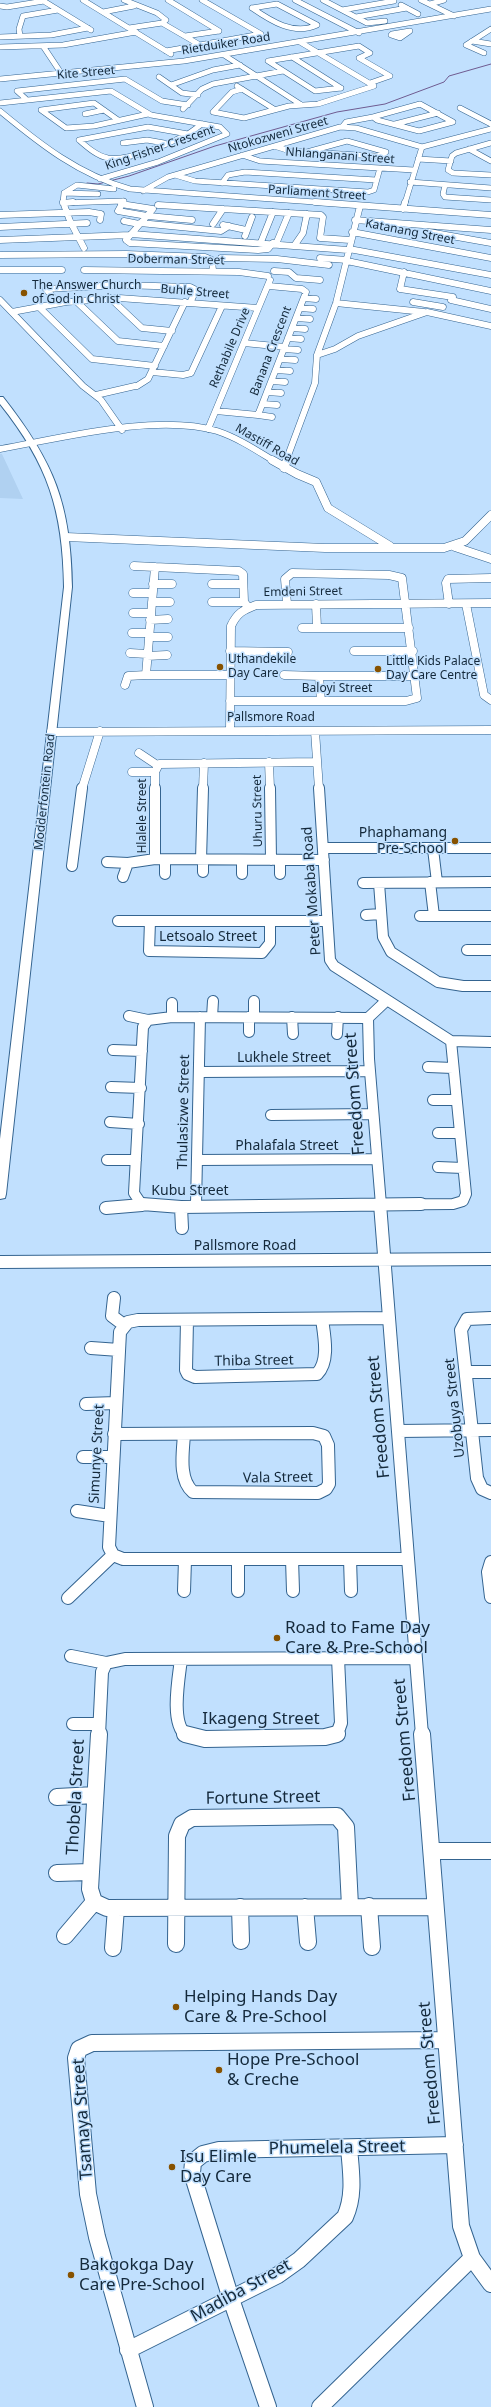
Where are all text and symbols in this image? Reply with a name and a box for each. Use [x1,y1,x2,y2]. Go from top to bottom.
street label: Rietduiker Road [181,30,271,58]
street label: Kite Street [56,63,116,83]
street label: Ntokozweni Street [226,114,330,156]
street label: King Fisher Crescent [103,122,217,174]
street label: Nhlanganani Street [285,145,395,167]
street label: Parliament Street [268,182,366,204]
street label: Katanang Street [364,216,456,248]
street label: Doberman Street [127,252,225,268]
place label: The Answer Church of God in Christ [32,279,141,307]
street label: Buhle Street [160,282,230,302]
marker: The Answer Church of God in Christ [19,288,29,298]
street label: Banana Crescent [247,304,295,398]
street label: Rethabile Drive [207,306,253,390]
street label: Mastiff Road [233,421,301,469]
street label: Emdeni Street [263,584,343,600]
place label: Uthandekile Day Care [228,653,296,681]
place label: Little Kids Palace Day Care Centre [386,655,480,683]
marker: Uthandekile Day Care [215,662,225,672]
marker: Little Kids Palace Day Care Centre [373,664,383,674]
street label: Baloyi Street [302,682,372,696]
street label: Pallsmore Road [227,711,315,725]
street label: Modderfontein Road [32,733,58,851]
street label: Uhuru Street [250,775,266,847]
street label: Hlalele Street [136,778,150,854]
place label: Phaphamang Pre-School [359,825,447,858]
street label: Peter Mokaba Road [299,826,325,956]
marker: Phaphamang Pre-School [450,836,460,846]
street label: Letsoalo Street [159,929,257,945]
street label: Freedom Street [341,1032,369,1156]
street label: Lukhele Street [237,1050,331,1066]
street label: Thulasizwe Street [175,1054,193,1170]
street label: Phalafala Street [235,1138,339,1154]
street label: Kubu Street [151,1183,229,1199]
street label: Pallsmore Road [194,1238,296,1254]
street label: Thiba Street [214,1352,294,1370]
street label: Freedom Street [363,1355,395,1479]
street label: Uzobuya Street [441,1357,469,1459]
street label: Simunye Street [86,1404,108,1504]
street label: Vala Street [243,1469,313,1487]
place label: Road to Fame Day Care & Pre-School [285,1618,430,1658]
marker: Road to Fame Day Care & Pre-School [272,1633,282,1643]
street label: Freedom Street [389,1678,421,1802]
street label: Ikageng Street [202,1709,320,1729]
street label: Thobela Street [63,1738,89,1856]
street label: Fortune Street [205,1787,321,1809]
place label: Helping Hands Day Care & Pre-School [184,1987,337,2027]
street label: Freedom Street [414,2001,446,2125]
marker: Helping Hands Day Care & Pre-School [171,2002,181,2012]
place label: Hope Pre-School & Creche [227,2050,359,2090]
street label: Tsamaya Street [69,2058,97,2180]
marker: Hope Pre-School & Creche [214,2065,224,2075]
street label: Phumelela Street [269,2137,405,2159]
place label: Isu Elimle Day Care [180,2147,257,2187]
marker: Isu Elimle Day Care [167,2162,177,2172]
place label: Bakgokga Day Care Pre-School [79,2255,205,2295]
street label: Madiba Street [187,2255,295,2327]
marker: Bakgokga Day Care Pre-School [66,2270,76,2280]

